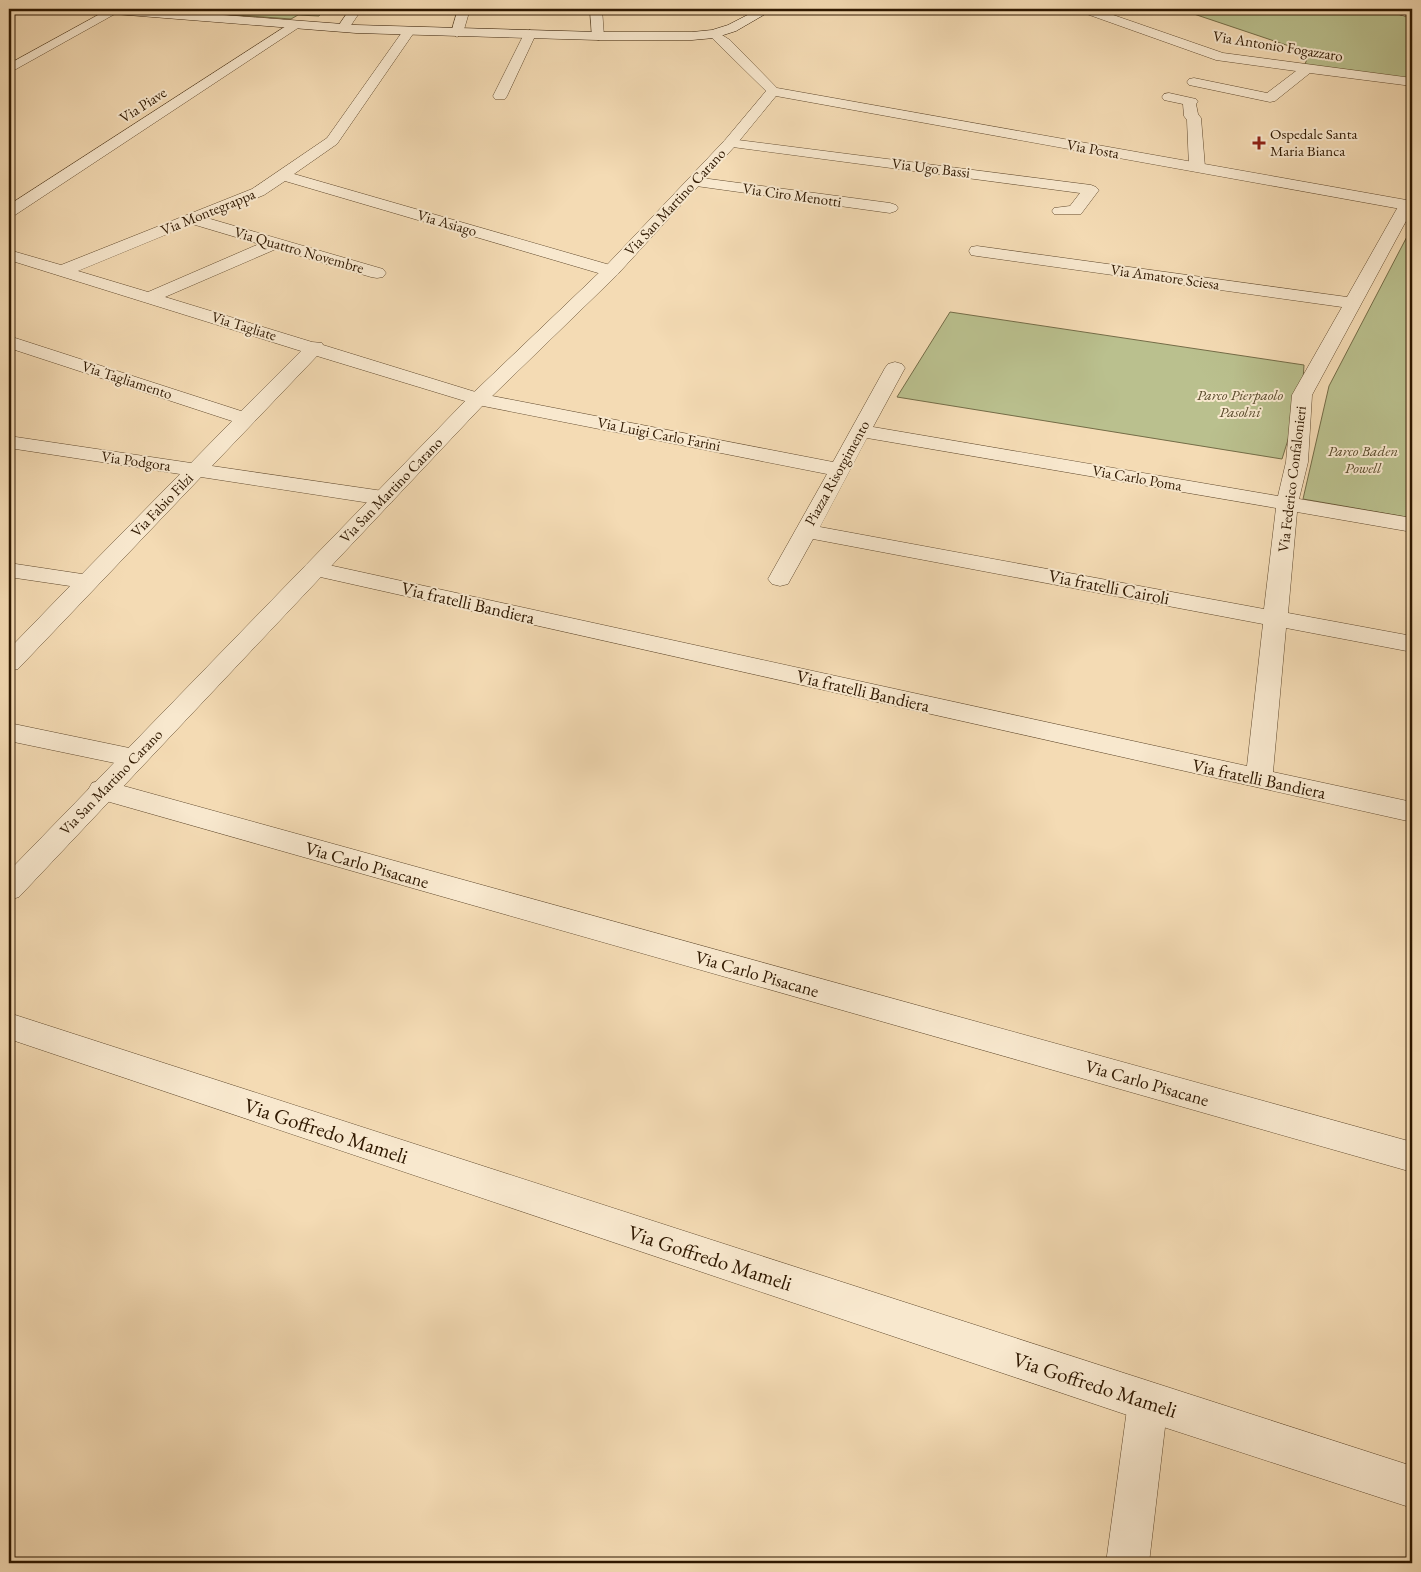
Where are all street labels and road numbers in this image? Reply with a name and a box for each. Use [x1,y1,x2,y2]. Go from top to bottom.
street label: Via Antonio Fogazzaro [1212,26,1345,65]
street label: Via Piave [116,82,170,127]
street label: Via Posta [1065,135,1121,162]
street label: Via San Martino Carano [620,144,729,259]
street label: Via Ugo Bassi [891,153,972,182]
street label: Via Ciro Menotti [741,178,843,211]
street label: Via Montegrappa [158,184,258,239]
street label: Via Asiago [415,205,479,240]
street label: Via Quattro Novembre [232,222,366,277]
street label: Via Amatore Sciesa [1109,259,1221,294]
street label: Via Tagliate [209,307,279,344]
street label: Via Tagliamento [79,356,175,403]
street label: Via Federico Confalonieri [1273,404,1310,553]
street label: Via Luigi Carlo Farini [596,412,723,455]
street label: Piazza Risorgimento [800,417,873,529]
street label: Via San Martino Carano [335,433,446,547]
street label: Via Podgora [100,446,172,475]
street label: Via Carlo Poma [1091,460,1183,495]
street label: Via Fabio Filzi [126,468,197,541]
street label: Via fratelli Cairoli [1047,563,1172,610]
street label: Via fratelli Bandiera [399,576,538,629]
street label: Via fratelli Bandiera [794,664,933,717]
street label: Via San Martino Carano [55,725,166,839]
street label: Via fratelli Bandiera [1190,753,1329,804]
street label: Via Carlo Pisacane [303,836,432,893]
street label: Via Carlo Pisacane [693,945,822,1002]
street label: Via Carlo Pisacane [1083,1054,1212,1111]
street label: Via Goffredo Mameli [241,1091,412,1170]
street label: Via Goffredo Mameli [625,1218,796,1297]
street label: Via Goffredo Mameli [1010,1345,1181,1424]

